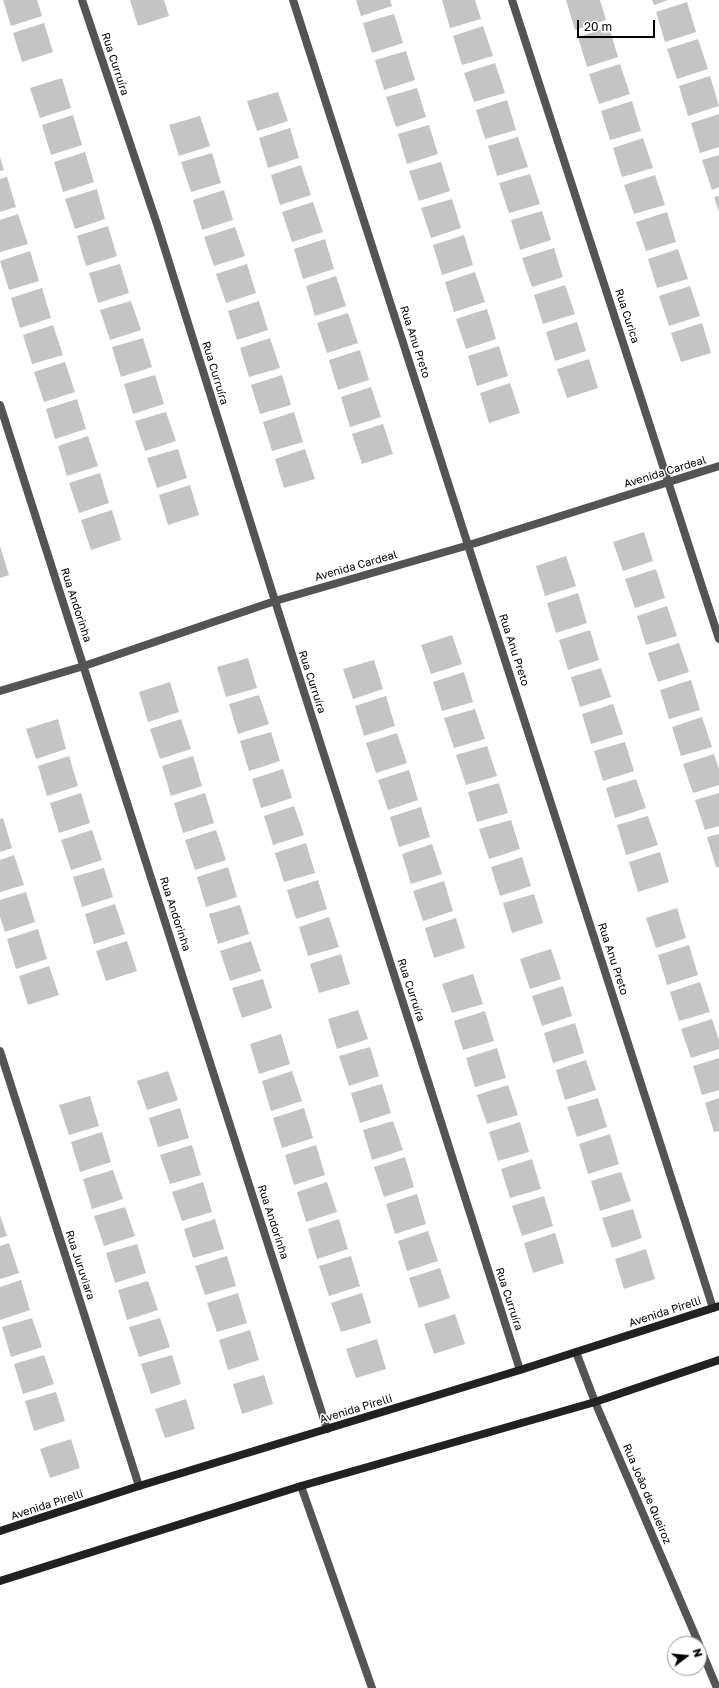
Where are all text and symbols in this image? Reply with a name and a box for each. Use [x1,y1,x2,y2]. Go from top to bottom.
scale bar [579,12,657,38]
text: 20 m [584,19,612,34]
street label: Rua Curruíra [99,31,131,97]
street label: Rua Curica [612,287,642,345]
street label: Rua Anu Preto [397,304,433,380]
street label: Rua Curruíra [199,340,231,406]
street label: Avenida Cardeal [622,453,708,491]
street label: Avenida Cardeal [313,548,399,584]
street label: Rua Andorinha [58,566,94,644]
street label: Rua Anu Preto [496,612,532,688]
street label: Rua Curruíra [296,649,328,715]
street label: Rua Andorinha [157,875,193,953]
street label: Rua Anu Preto [595,921,631,997]
street label: Rua Curruíra [395,957,427,1023]
street label: Rua Andorinha [255,1183,291,1261]
street label: Rua Juruviara [63,1229,97,1301]
street label: Rua Curruíra [493,1266,525,1332]
street label: Avenida Pirelli [627,1294,703,1330]
street label: Avenida Pirelli [318,1392,394,1426]
street label: Rua João de Queiroz [620,1442,674,1546]
street label: Avenida Pirelli [9,1487,85,1523]
north arrow [667,1636,707,1676]
text: N [691,1647,705,1659]

